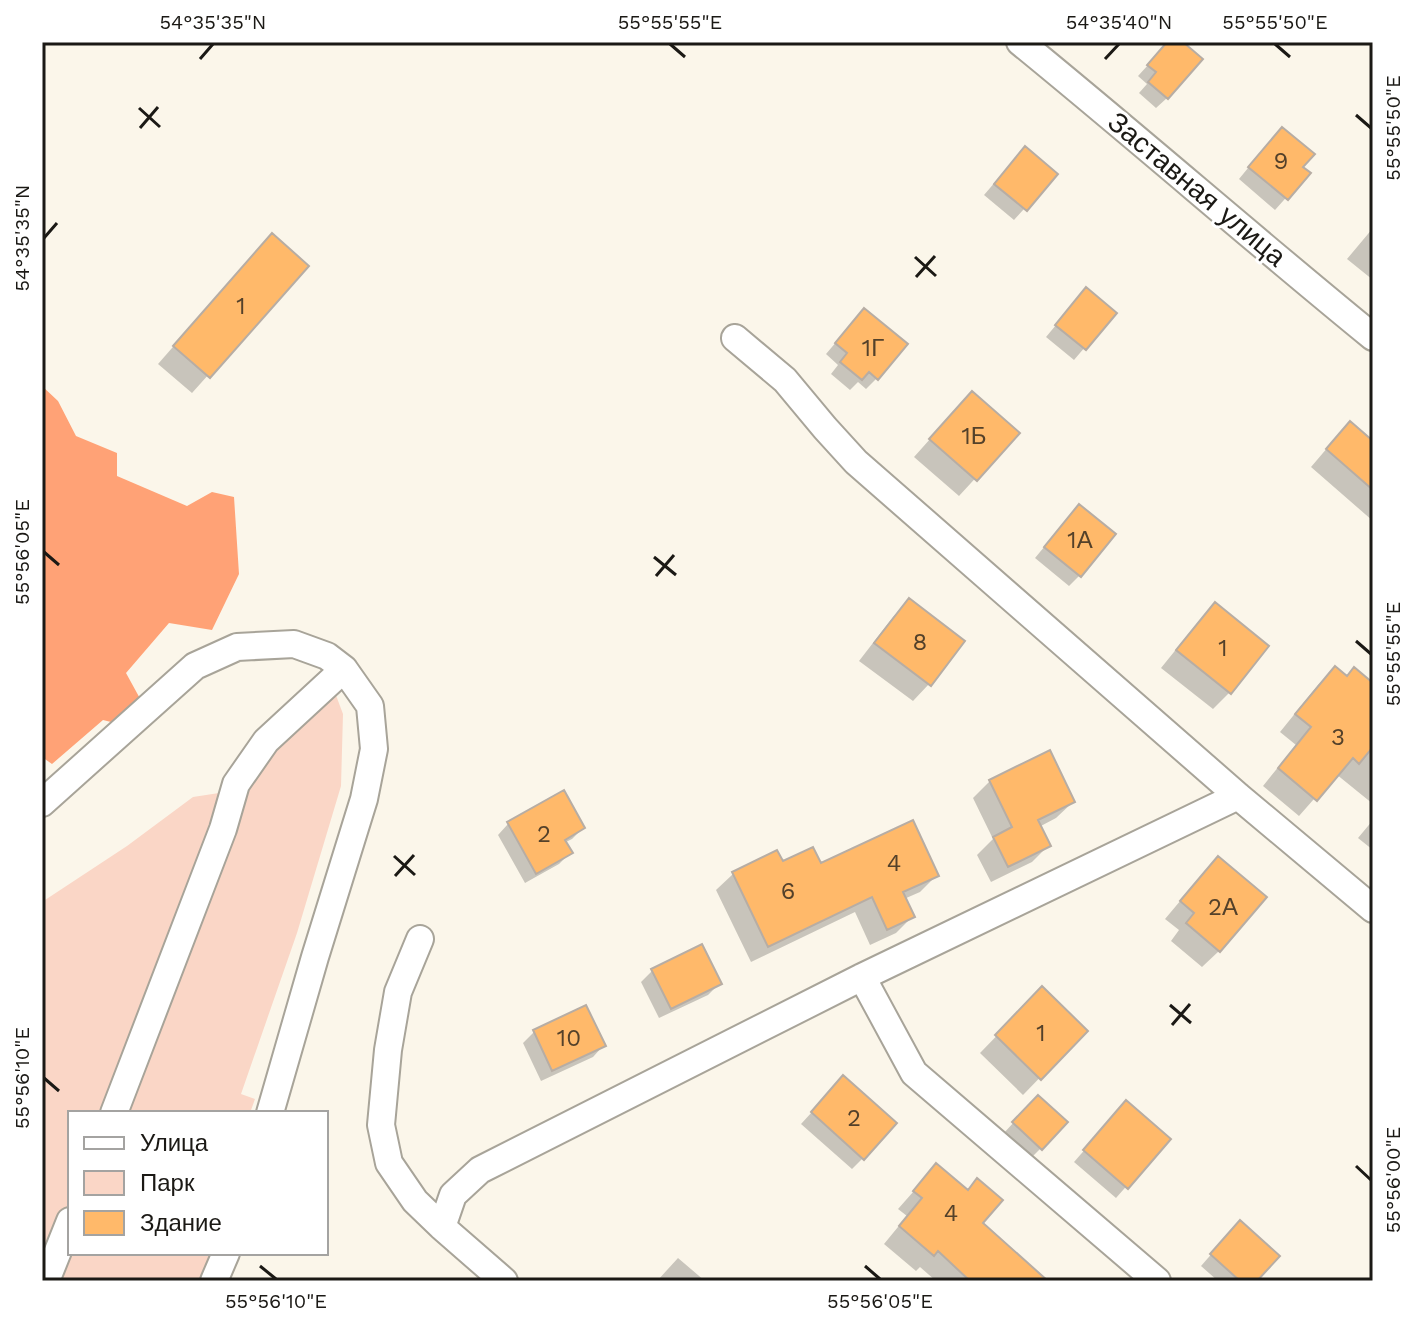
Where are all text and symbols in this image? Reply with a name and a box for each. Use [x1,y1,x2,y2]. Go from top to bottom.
text: 54°35'35"N [159,10,267,34]
text: 55°55'55"E [618,10,722,34]
text: 54°35'40"N [1066,10,1172,34]
text: 55°55'50"E [1222,10,1328,34]
text: 55°55'50"E [1381,75,1405,181]
street label: Заставная улица [1101,105,1293,273]
house number: 9 [1274,147,1288,175]
text: 54°35'35"N [10,184,34,292]
house number: 1 [236,292,246,320]
house number: 1Г [862,334,884,362]
house number: 1Б [961,422,987,450]
text: 55°56'05"E [10,499,34,605]
house number: 1А [1067,526,1093,554]
text: 55°55'55"E [1381,602,1405,706]
house number: 8 [913,628,927,656]
house number: 1 [1218,634,1228,662]
house number: 3 [1331,723,1345,751]
house number: 2 [537,820,551,848]
house number: 4 [887,849,901,877]
house number: 6 [781,877,795,905]
house number: 2А [1208,893,1238,921]
house number: 1 [1036,1019,1046,1047]
house number: 10 [557,1024,581,1052]
text: 55°56'10"E [10,1027,34,1129]
house number: 2 [847,1104,861,1132]
legend [68,1111,328,1255]
text: 55°56'00"E [1381,1127,1405,1233]
text: Улица [140,1129,209,1157]
text: Парк [140,1169,195,1197]
house number: 4 [944,1199,958,1227]
text: Здание [140,1209,222,1237]
text: 55°56'10"E [225,1289,327,1313]
text: 55°56'05"E [827,1289,933,1313]

